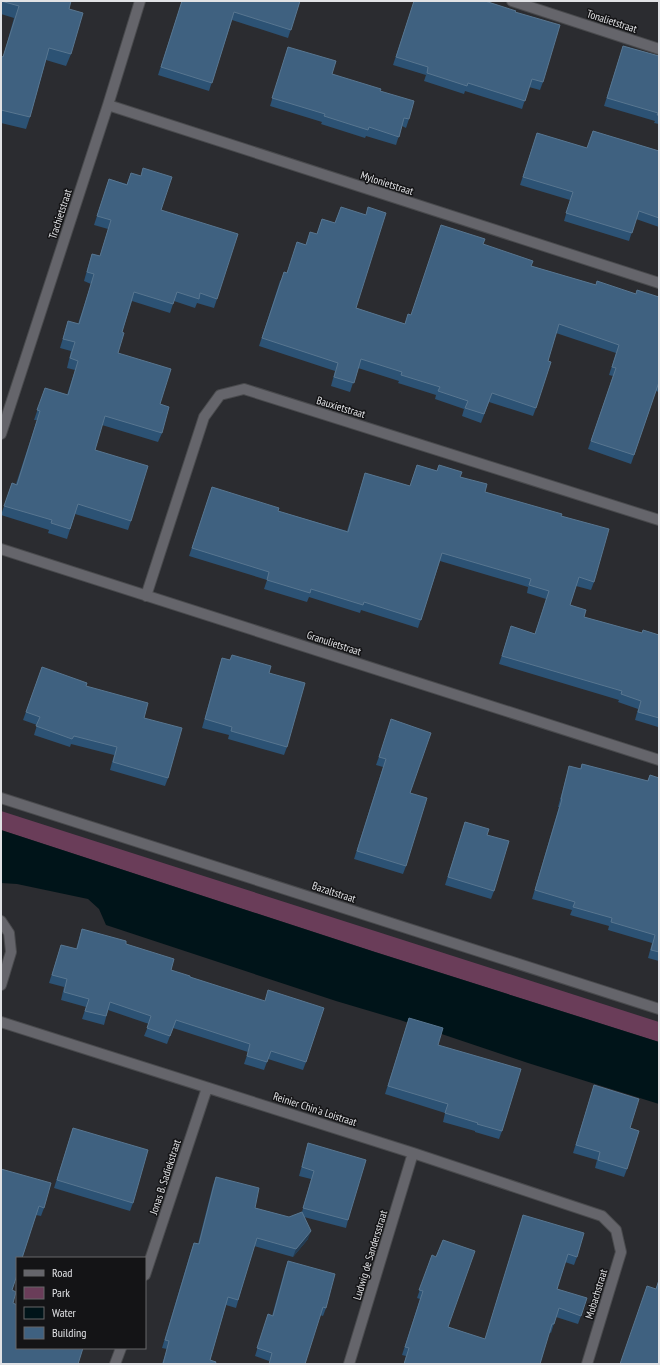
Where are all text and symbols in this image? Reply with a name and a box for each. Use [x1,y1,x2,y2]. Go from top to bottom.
street label: Tonalietstraat [585,6,639,36]
street label: Mylonietstraat [359,168,415,198]
street label: Trachietstraat [45,187,75,241]
street label: Bauxietstraat [315,393,367,421]
street label: Granulietstraat [305,628,363,658]
street label: Bazaltstraat [310,878,358,906]
street label: Reinier Chin'a Loistraat [271,1089,359,1129]
street label: Jonas B. Sadiekstraat [146,1138,184,1217]
street label: Ludwig de Sandersstraat [350,1208,390,1302]
legend [16,1257,146,1349]
text: Road [52,1265,72,1280]
street label: Mobachstraat [582,1267,610,1321]
text: Park [52,1285,70,1300]
text: Water [52,1305,77,1320]
text: Building [52,1325,87,1340]

